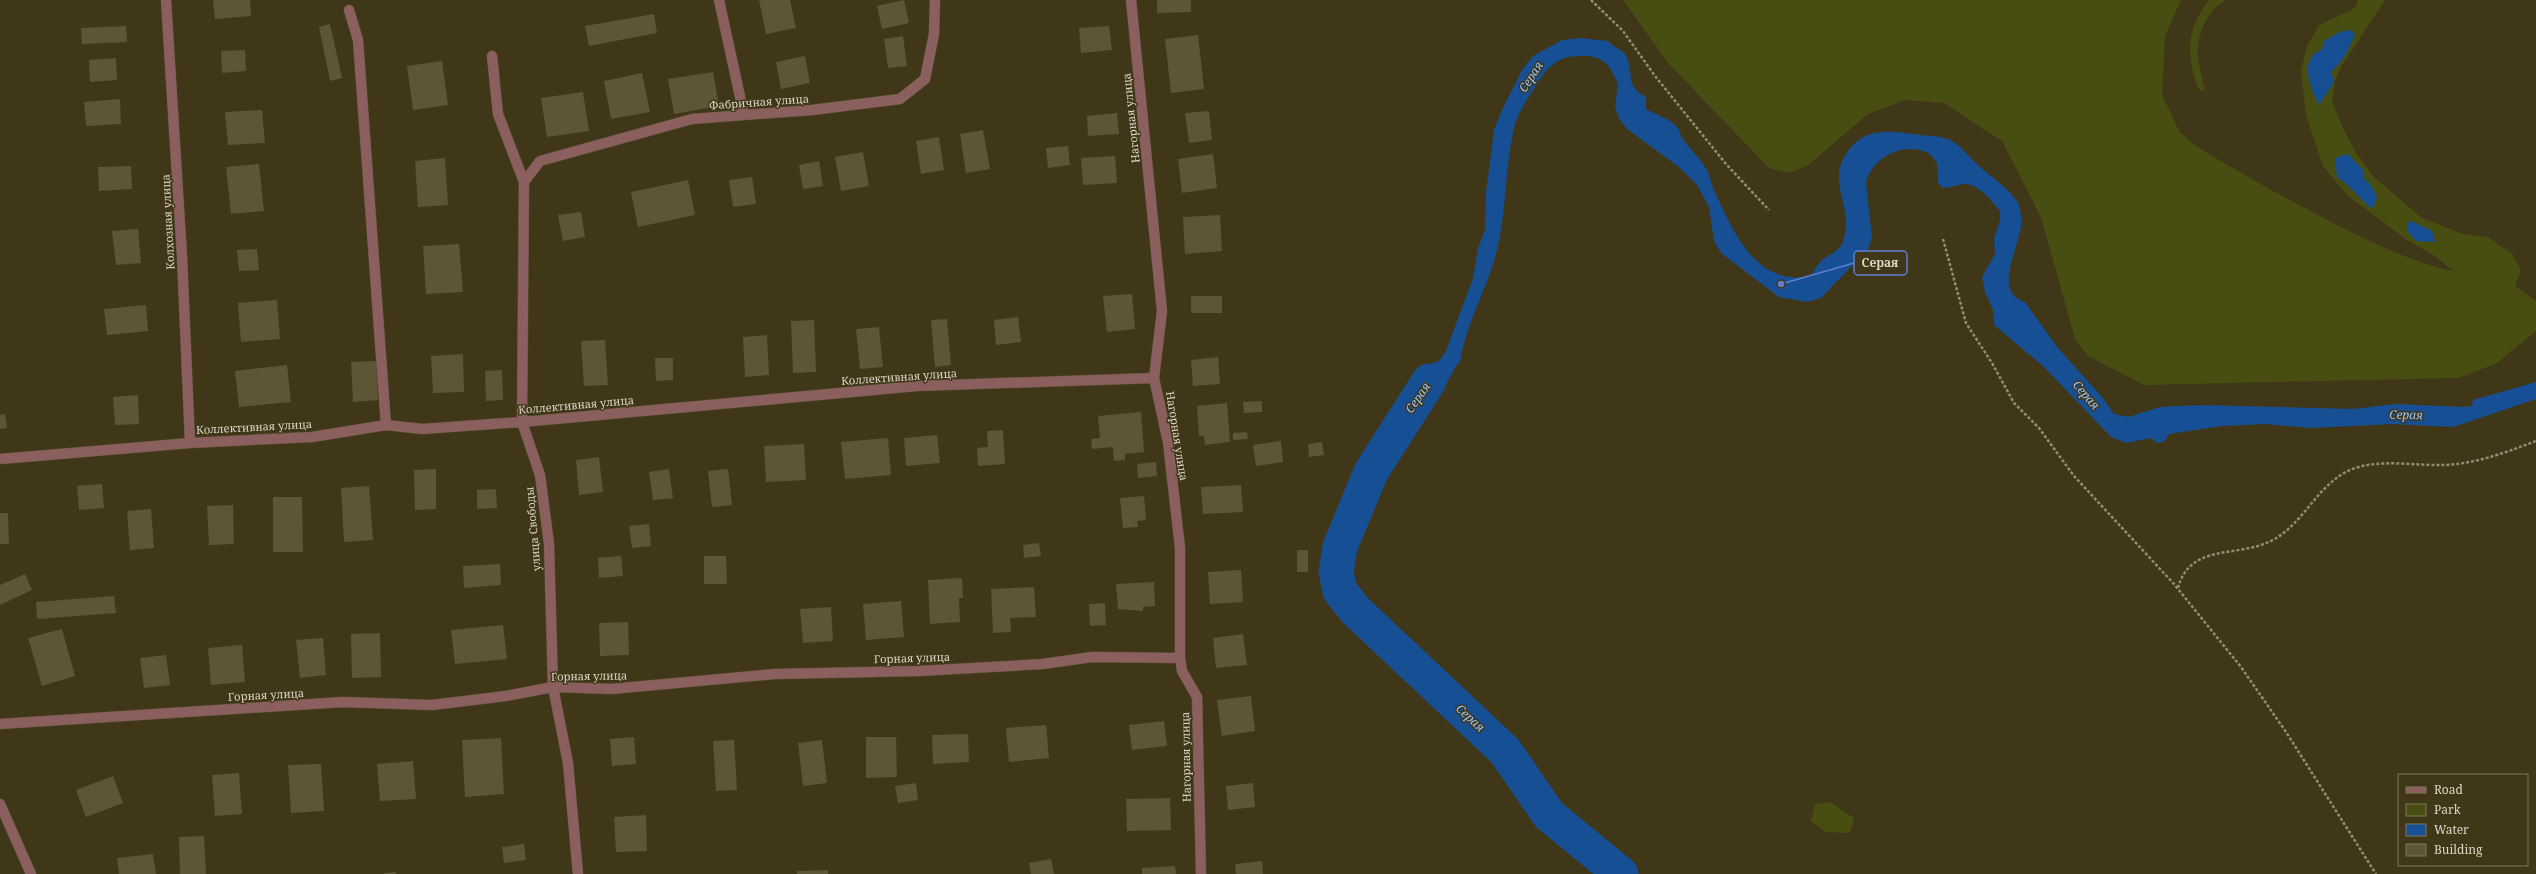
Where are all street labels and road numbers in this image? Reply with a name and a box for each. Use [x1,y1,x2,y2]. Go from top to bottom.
street label: Нагорная улица [1118,72,1143,164]
street label: Фабричная улица [708,91,809,112]
street label: Колхозная улица [158,174,177,270]
street label: Коллективная улица [841,365,957,388]
street label: Нагорная улица [1163,390,1192,482]
street label: Коллективная улица [517,392,634,417]
street label: Коллективная улица [196,416,312,437]
street label: улица Свободы [521,486,544,572]
street label: Горная улица [874,649,950,666]
street label: Горная улица [551,667,627,684]
street label: Горная улица [227,685,304,704]
street label: Нагорная улица [1177,712,1194,802]

